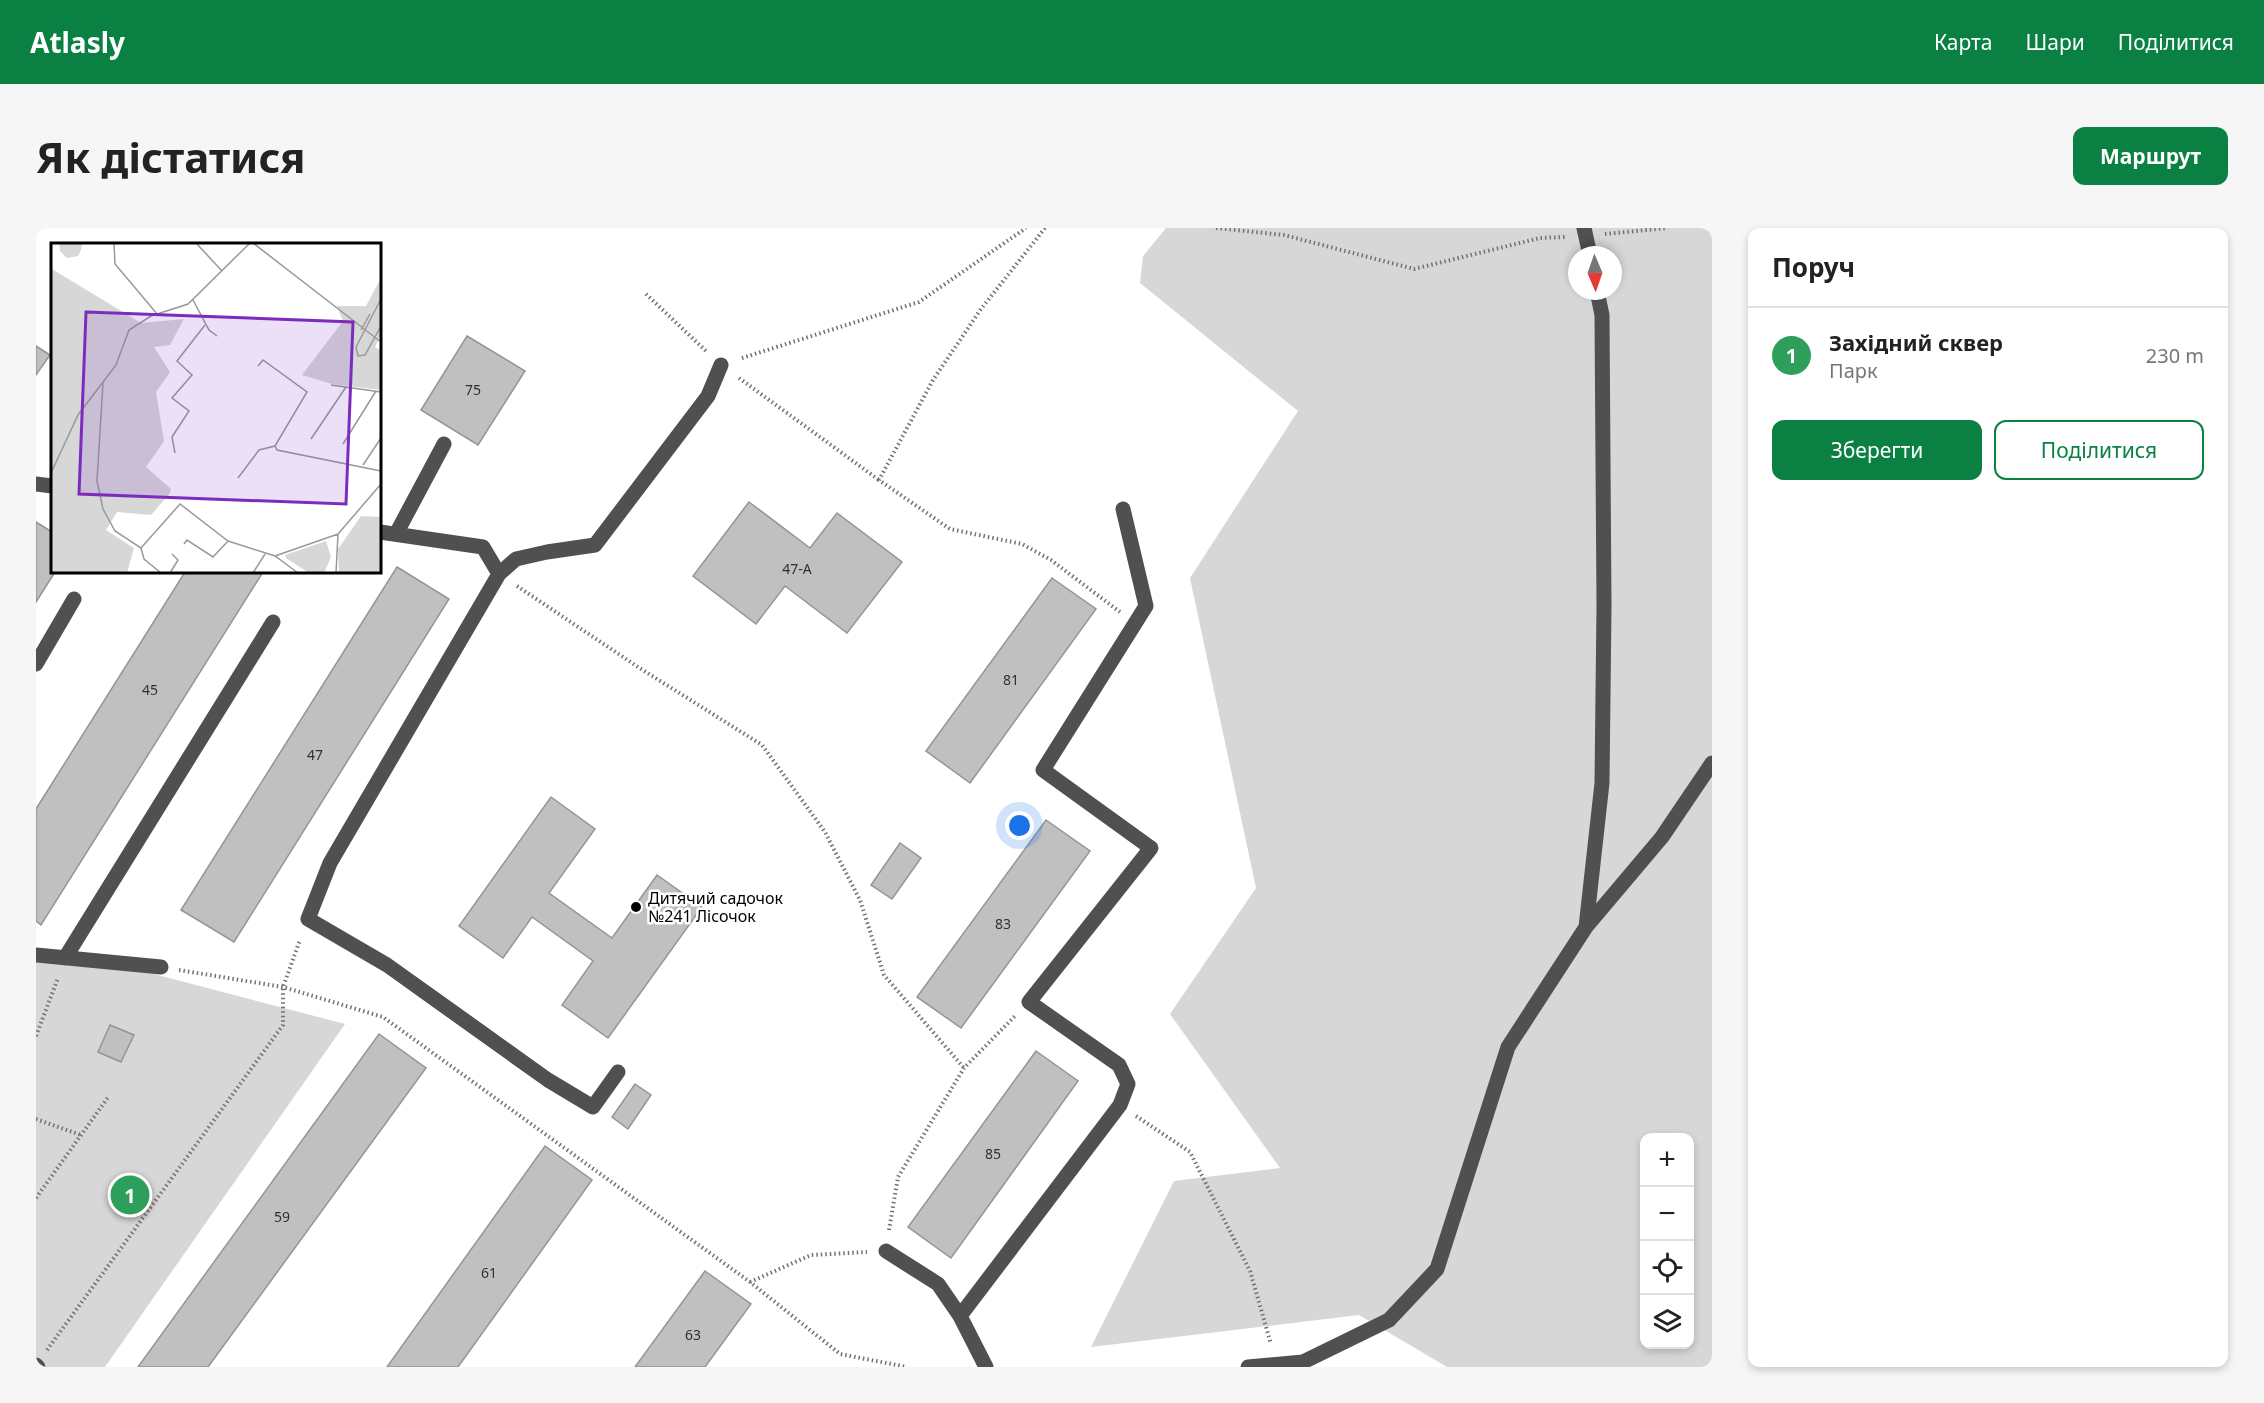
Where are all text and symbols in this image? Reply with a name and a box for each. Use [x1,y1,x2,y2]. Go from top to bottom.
text: Atlasly [30,23,125,61]
text: Карта [1934,28,1993,56]
text: Шари [2026,28,2085,56]
text: Поділитися [2118,28,2234,56]
button: Маршрут [2073,127,2228,185]
text: Як дістатися [36,128,305,185]
inset map [51,243,381,573]
north arrow [1568,246,1622,300]
text: Поруч [1772,249,1855,285]
text: Західний сквер [1829,327,2003,357]
text: 1 [1786,342,1797,369]
text: 230 m [2146,342,2204,369]
text: Парк [1829,357,1878,384]
house number: 75 [465,380,481,399]
button: Зберегти [1772,420,1982,480]
button: Поділитися [1994,420,2204,480]
house number: 47-А [782,559,812,578]
house number: 81 [1003,670,1019,689]
house number: 45 [142,680,158,699]
house number: 47 [307,745,323,764]
your location [1005,811,1034,840]
place label: Дитячий садочок №241 Лісочок [648,887,783,927]
marker: Дитячий садочок №241 Лісочок [629,900,643,914]
house number: 83 [995,914,1011,933]
map controls [1640,1133,1694,1349]
button: + [1640,1133,1694,1187]
house number: 85 [985,1144,1001,1163]
pin: 1 [110,1172,149,1218]
button: − [1640,1187,1694,1241]
house number: 59 [274,1207,290,1226]
button: locate [1640,1241,1694,1295]
house number: 61 [481,1263,497,1282]
button: layers [1640,1295,1694,1349]
house number: 63 [685,1325,701,1344]

